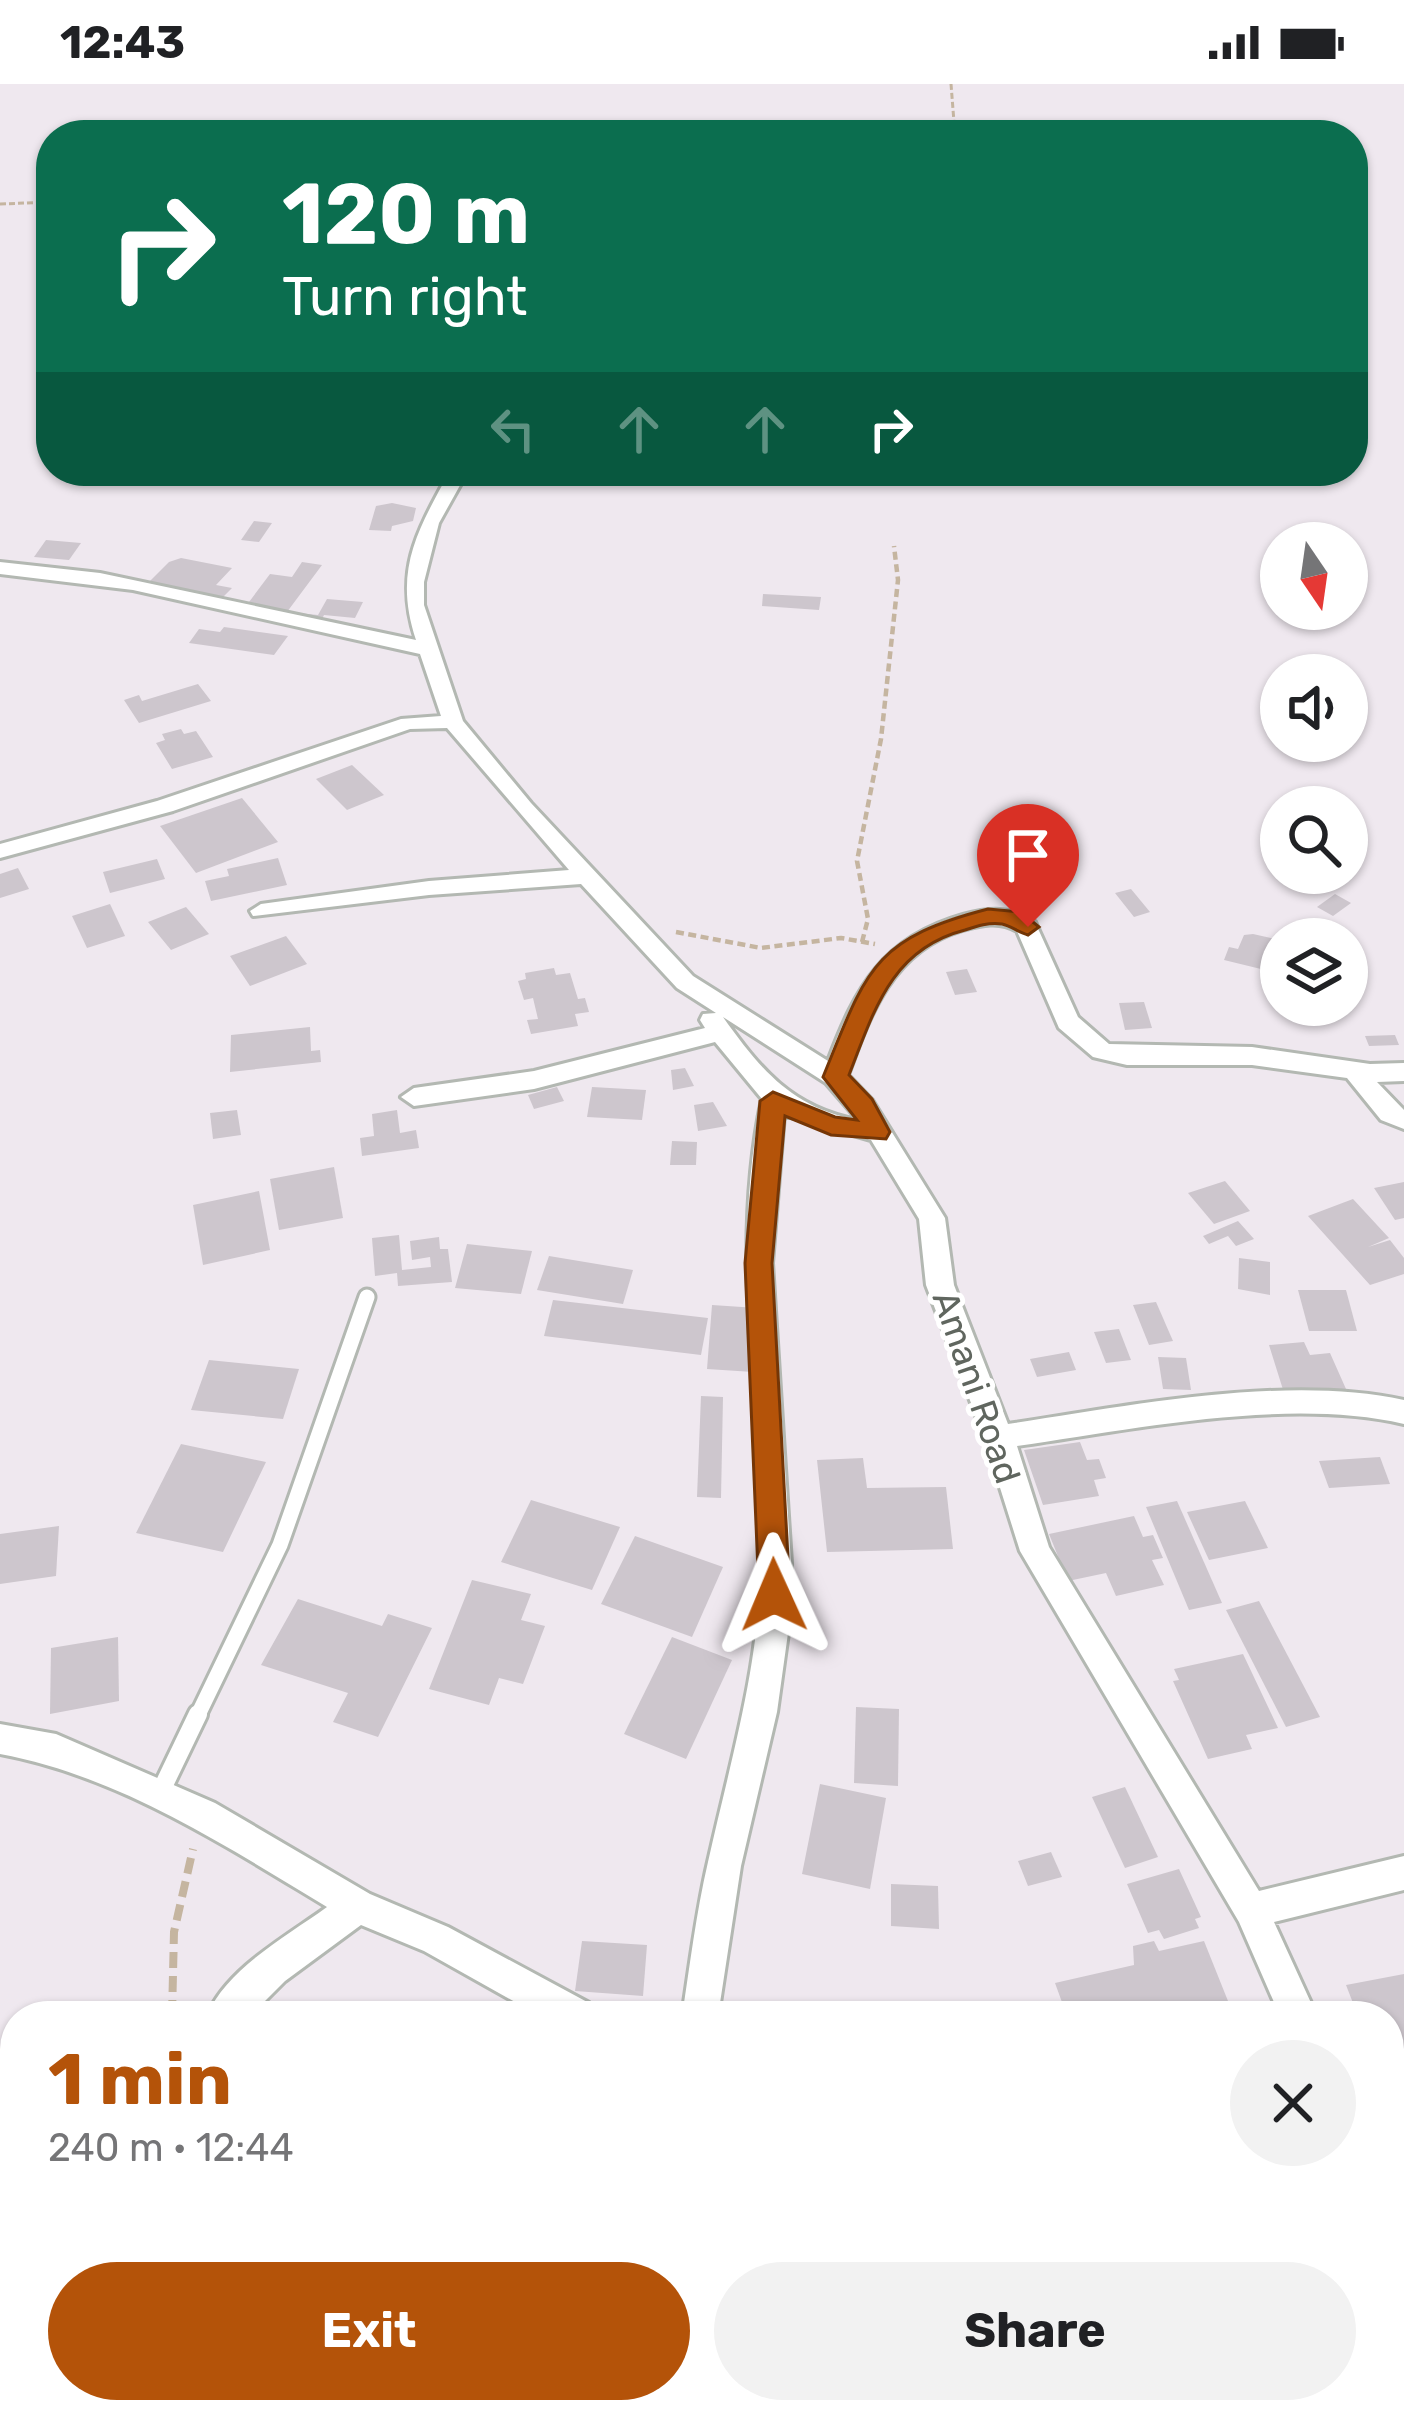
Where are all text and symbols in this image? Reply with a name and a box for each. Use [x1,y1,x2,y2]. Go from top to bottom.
text: 12:43 [60,16,185,69]
text: 120 m [282,164,530,264]
icon: right [84,168,240,324]
text: Turn right [282,265,527,329]
icon: left [480,396,546,462]
icon: ahead [606,396,672,462]
icon: ahead [732,396,798,462]
icon: right [858,396,924,462]
north arrow [1260,522,1368,630]
map controls [1260,522,1368,1026]
button: sound [1260,654,1368,762]
button: search [1260,786,1368,894]
pin [977,804,1079,927]
icon: arrive [995,822,1061,888]
button: layers [1260,918,1368,1026]
street label: Amani Road [924,1285,1030,1489]
position arrow [711,1532,837,1658]
text: 1 min [48,2037,232,2122]
button: close [1230,2040,1356,2166]
text: 240 m · 12:44 [48,2125,294,2171]
button: Exit [48,2262,690,2400]
button: Share [714,2262,1356,2400]

